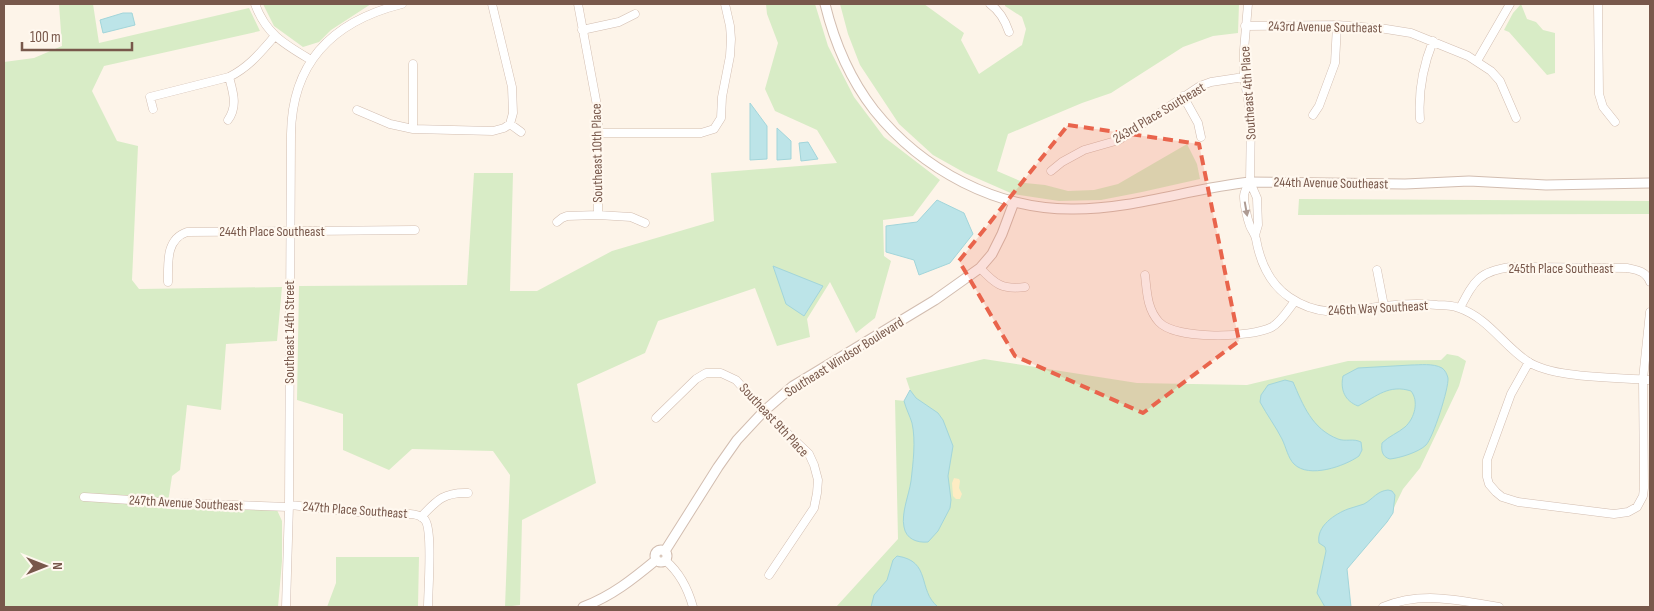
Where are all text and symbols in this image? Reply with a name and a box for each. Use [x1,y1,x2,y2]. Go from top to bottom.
street label: 243rd Avenue Southeast [1268,18,1382,36]
scale bar [22,20,132,52]
text: 100 m [30,28,61,47]
street label: Southeast 4th Place [1236,46,1260,140]
street label: 243rd Place Southeast [1110,79,1208,147]
street label: Southeast 10th Place [588,103,606,203]
street label: 244th Avenue Southeast [1274,174,1388,192]
one-way arrow [1243,201,1251,217]
street label: 244th Place Southeast [219,223,325,240]
street label: 245th Place Southeast [1508,260,1614,277]
street label: Southeast 14th Street [281,280,298,384]
street label: 246th Way Southeast [1328,297,1428,319]
street label: Southeast Windsor Boulevard [781,313,907,401]
street label: Southeast 9th Place [736,380,812,460]
street label: 247th Avenue Southeast [128,492,244,514]
street label: 247th Place Southeast [302,498,408,522]
north arrow [20,541,70,591]
text: N [49,562,66,570]

